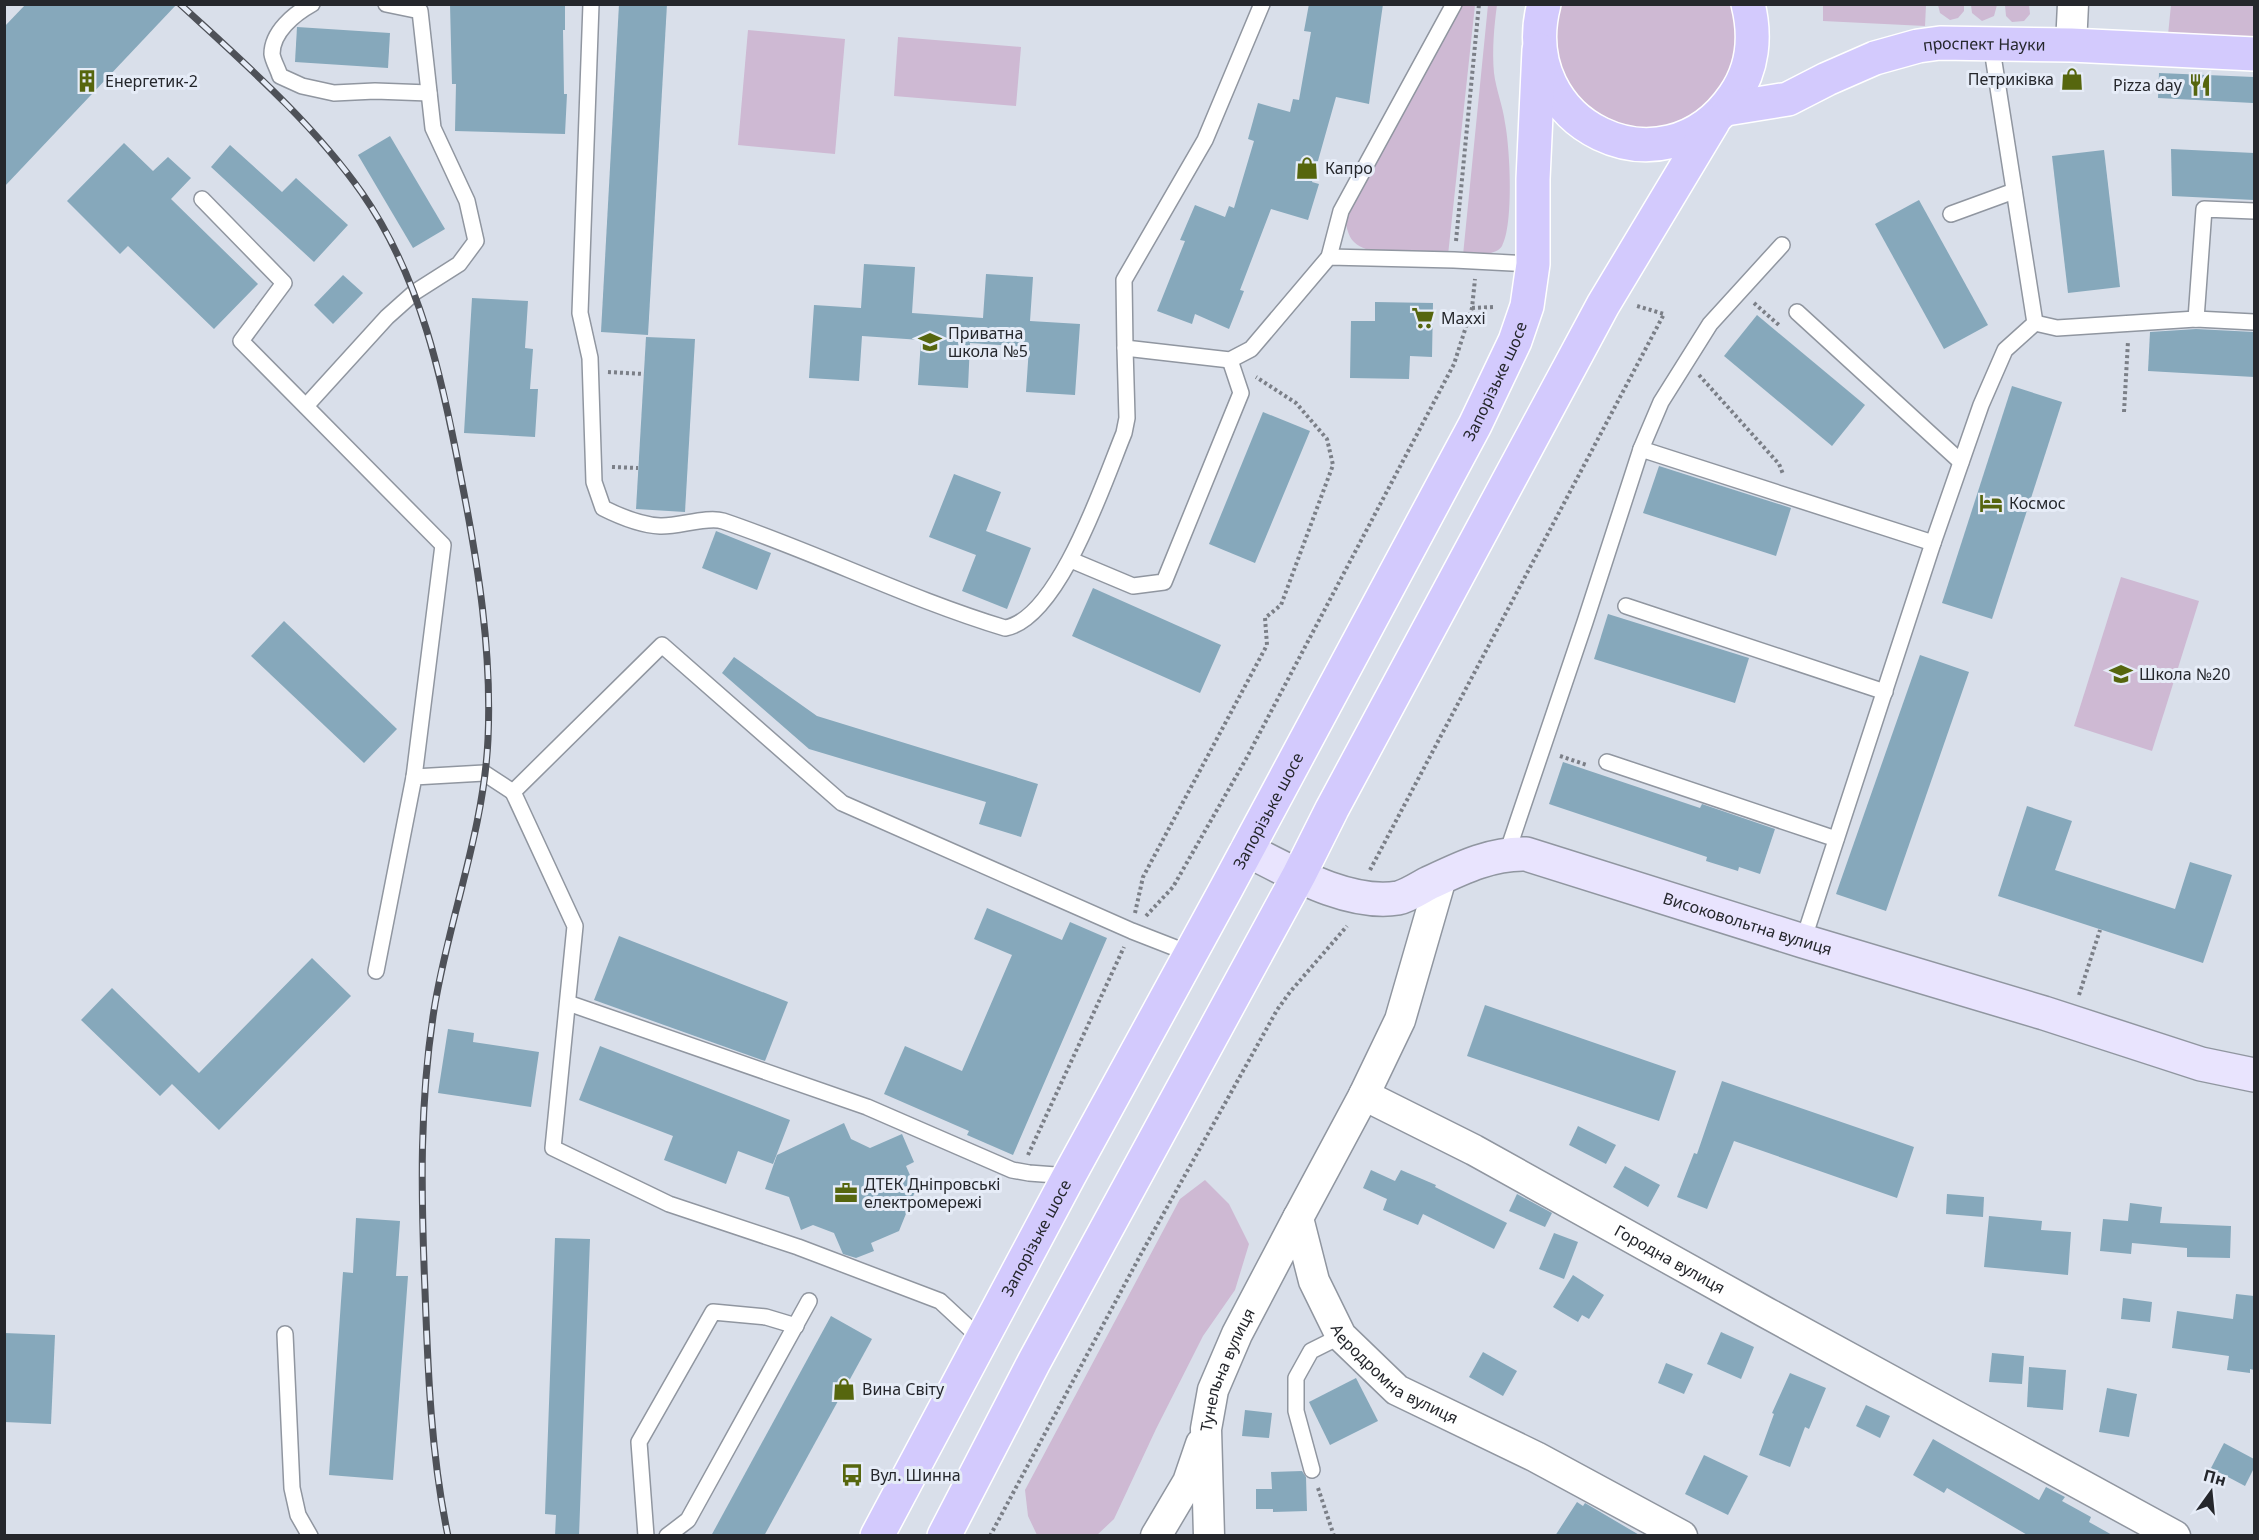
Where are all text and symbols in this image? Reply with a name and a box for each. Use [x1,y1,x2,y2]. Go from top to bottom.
street label: проспект Науки [1921,32,2046,56]
shop icon: Петриківка [2059,66,2085,92]
building icon: Енергетик-2 [74,68,100,94]
place label: Петриківка [1968,68,2054,90]
place label: Енергетик-2 [105,70,198,92]
restaurant icon: Pizza day [2187,72,2213,98]
place label: Pizza day [2113,74,2183,96]
shop icon: Капро [1294,155,1320,181]
place label: Капро [1325,157,1373,179]
supermarket icon: Maxxi [1410,305,1436,331]
place label: Maxxi [1441,307,1486,329]
street label: Запорізьке шосе [1458,318,1532,445]
place label: Приватна школа №5 [948,322,1028,362]
school or university icon: Приватна школа №5 [917,329,943,355]
hotel icon: Космос [1978,490,2004,516]
place label: Космос [2009,492,2066,514]
school or university icon: Школа №20 [2108,661,2134,687]
place label: Школа №20 [2139,663,2230,685]
street label: Запорізьке шосе [1228,748,1308,873]
street label: Високовольтна вулиця [1660,887,1835,960]
place label: ДТЕК Дніпровські електромережі [864,1173,1000,1213]
street label: Запорізьке шосе [996,1175,1076,1300]
office icon: ДТЕК Дніпровські електромережі [833,1180,859,1206]
street label: Городна вулиця [1610,1219,1729,1299]
street label: Тунельна вулиця [1195,1304,1260,1433]
street label: Аеродромна вулиця [1326,1320,1462,1429]
shop icon: Вина Світу [831,1376,857,1402]
place label: Вина Світу [862,1378,945,1400]
bus stop icon: Вул. Шинна [839,1462,865,1488]
north arrow [2181,1462,2241,1522]
place label: Вул. Шинна [870,1464,961,1486]
text: Пн [2201,1464,2229,1491]

